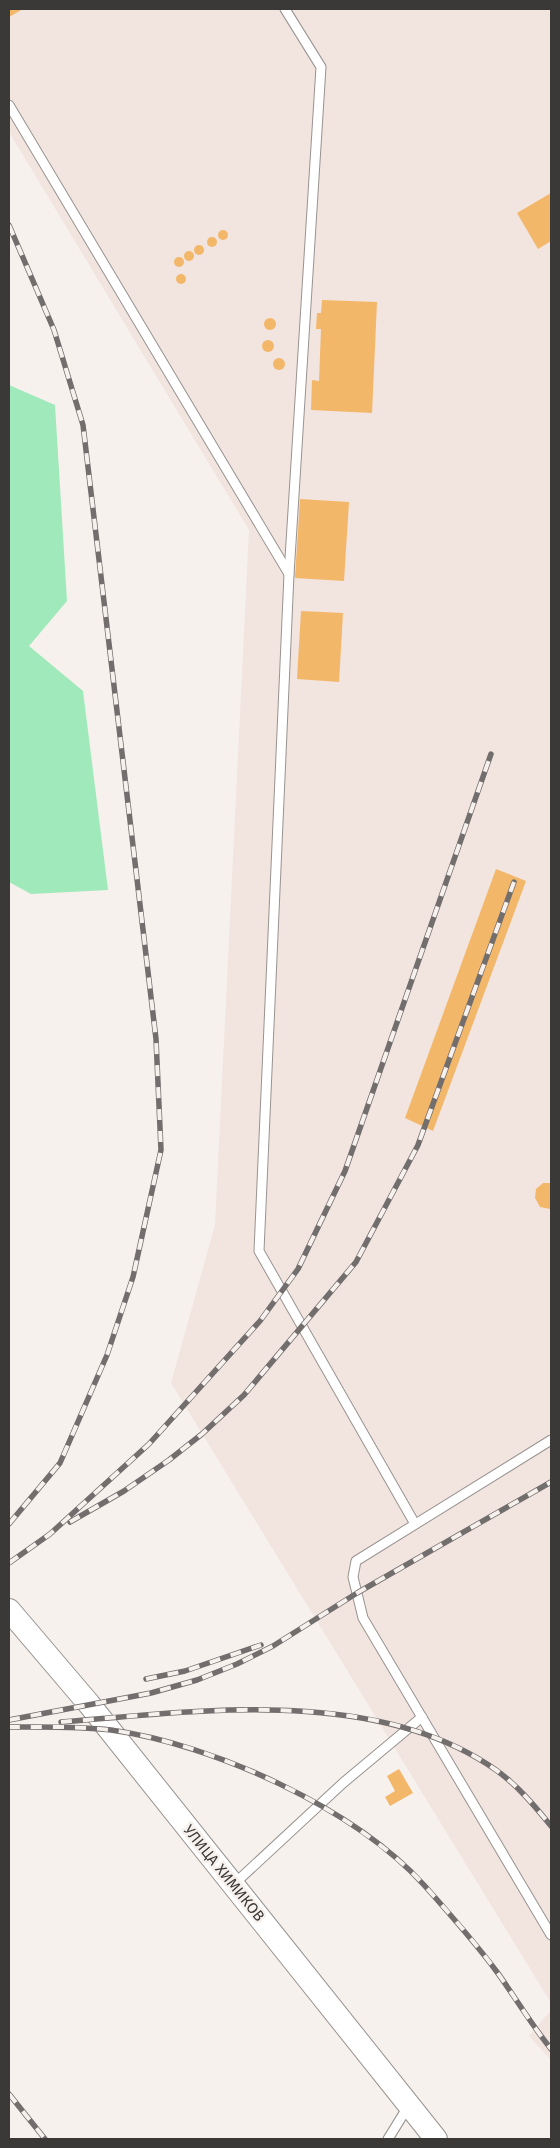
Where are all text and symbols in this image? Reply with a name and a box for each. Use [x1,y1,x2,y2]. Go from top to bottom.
street label: УЛИЦА ХИМИКОВ [180,1821,268,1925]

